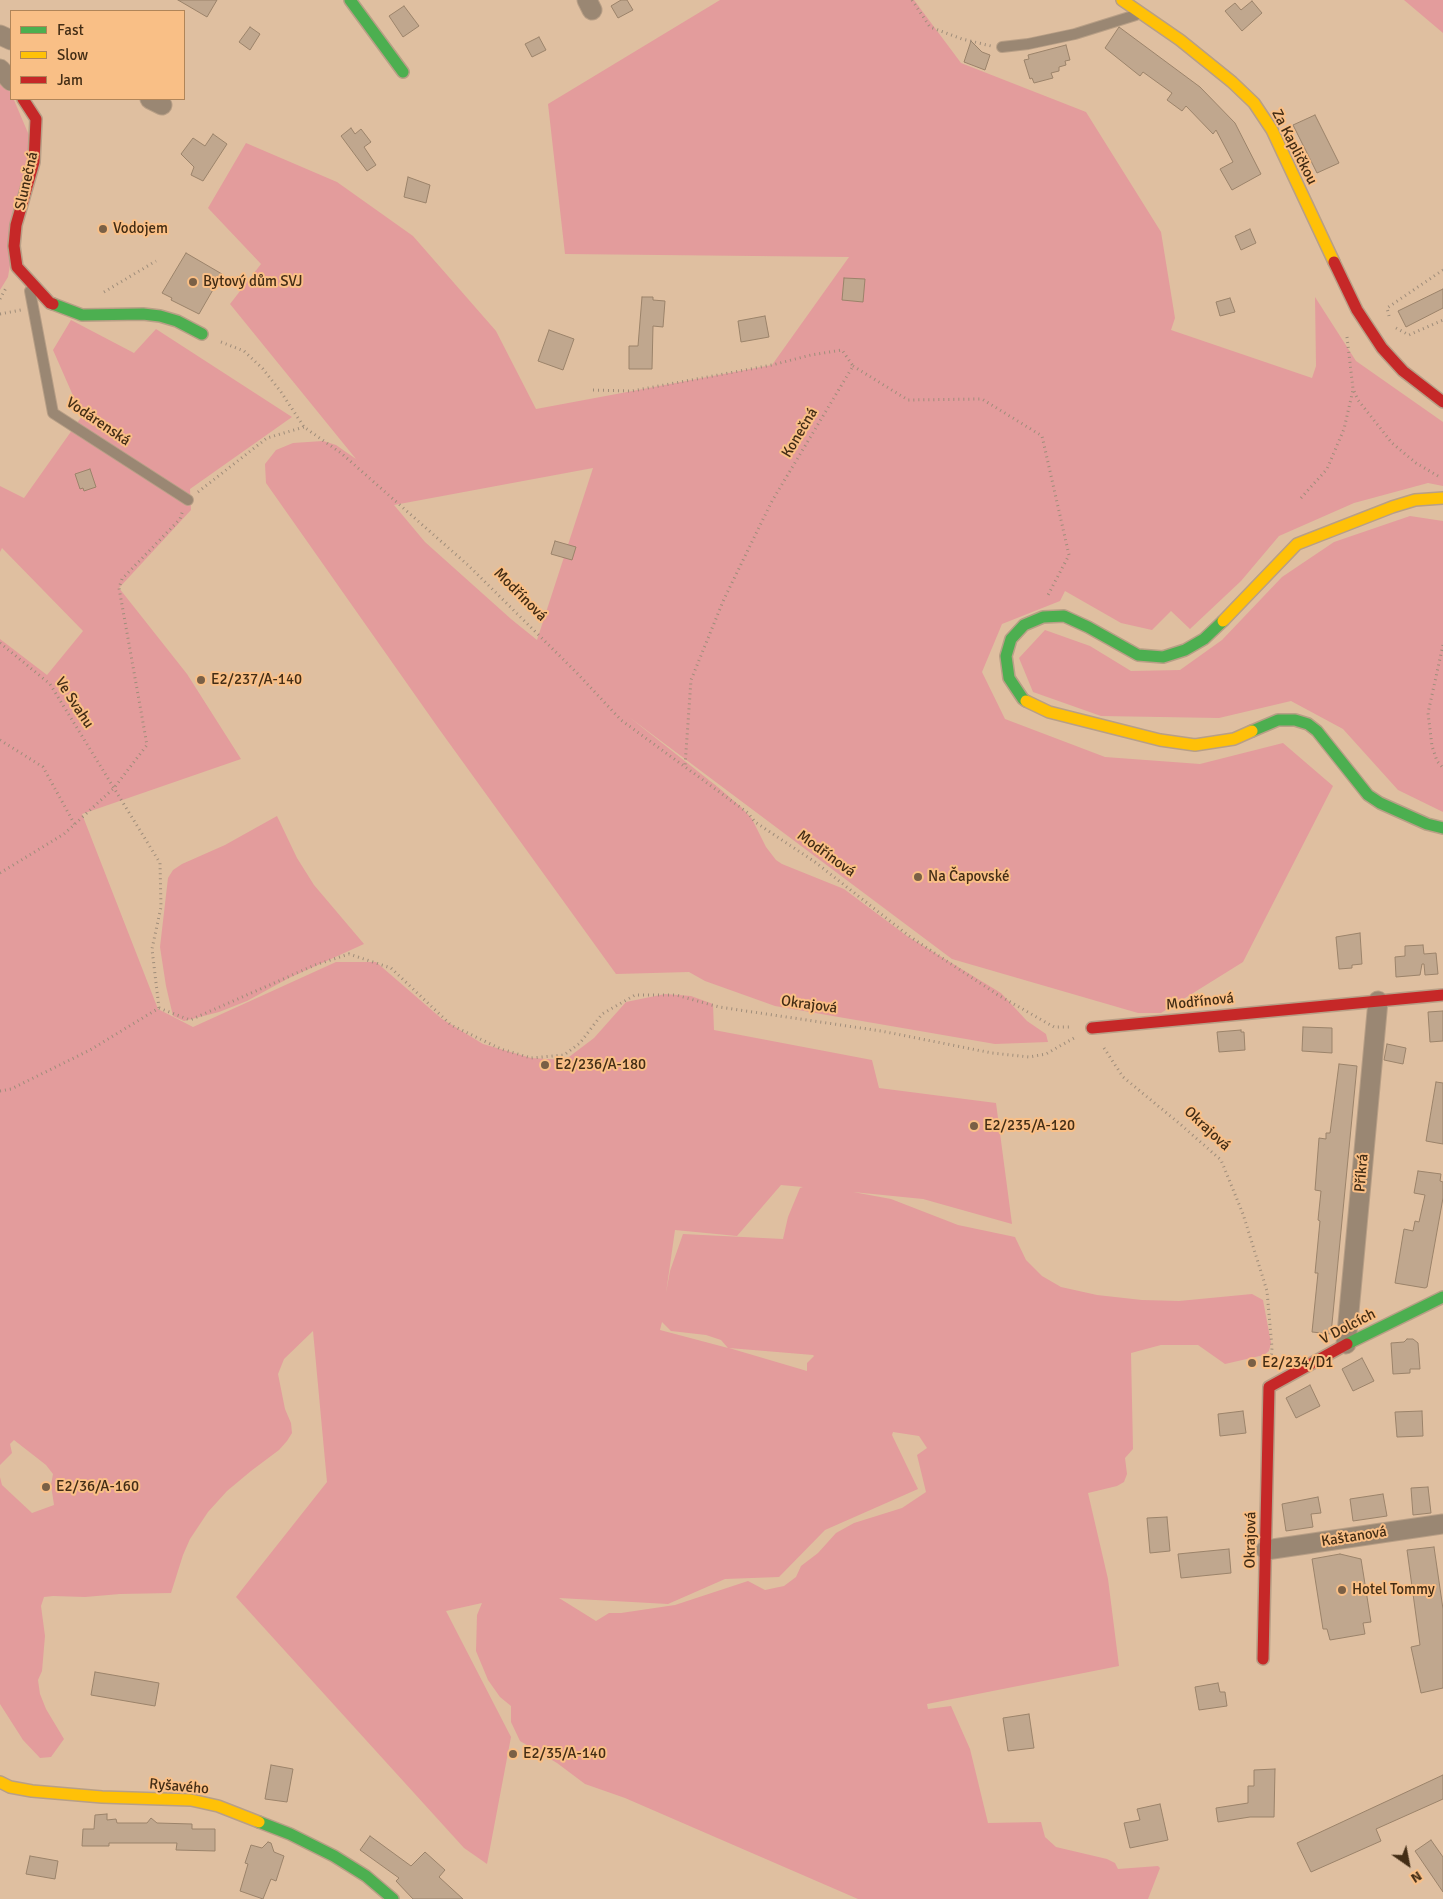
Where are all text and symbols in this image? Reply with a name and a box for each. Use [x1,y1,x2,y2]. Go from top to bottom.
legend [10,10,185,100]
text: Fast [57,21,84,39]
text: Slow [57,46,88,64]
text: Jam [57,71,83,89]
street label: Za Kapličkou [1267,106,1321,188]
street label: Slunečná [12,150,42,212]
place label: Vodojem [113,220,168,238]
marker: Vodojem [97,223,109,235]
place label: Bytový dům SVJ [203,273,302,291]
marker: Bytový dům SVJ [187,276,199,288]
street label: Vodárenská [62,394,134,450]
street label: Konečná [778,405,822,461]
street label: Modřínová [490,565,550,625]
place label: E2/237/A-140 [211,671,302,689]
street label: Ve Svahu [51,674,97,732]
marker: E2/237/A-140 [195,674,207,686]
street label: Modřínová [793,827,859,881]
place label: Na Čapovské [928,868,1009,886]
marker: Na Čapovské [912,871,924,883]
street label: Modřínová [1165,989,1235,1015]
street label: Okrajová [780,992,838,1018]
place label: E2/236/A-180 [555,1056,646,1074]
marker: E2/236/A-180 [539,1059,551,1071]
street label: Okrajová [1180,1103,1234,1155]
place label: E2/235/A-120 [984,1117,1075,1135]
marker: E2/235/A-120 [968,1120,980,1132]
street label: Příkrá [1351,1153,1373,1193]
street label: V Dolcích [1317,1305,1379,1349]
place label: E2/234/D1 [1262,1354,1333,1372]
marker: E2/234/D1 [1246,1357,1258,1369]
place label: E2/36/A-160 [56,1478,139,1496]
marker: E2/36/A-160 [40,1481,52,1493]
street label: Okrajová [1242,1512,1260,1568]
street label: Kaštanová [1320,1523,1388,1551]
place label: Hotel Tommy [1352,1581,1435,1599]
marker: Hotel Tommy [1336,1584,1348,1596]
place label: E2/35/A-140 [523,1745,606,1763]
marker: E2/35/A-140 [507,1748,519,1760]
street label: Ryšavého [148,1775,210,1799]
north arrow [1383,1839,1433,1889]
text: N [1408,1867,1425,1887]

